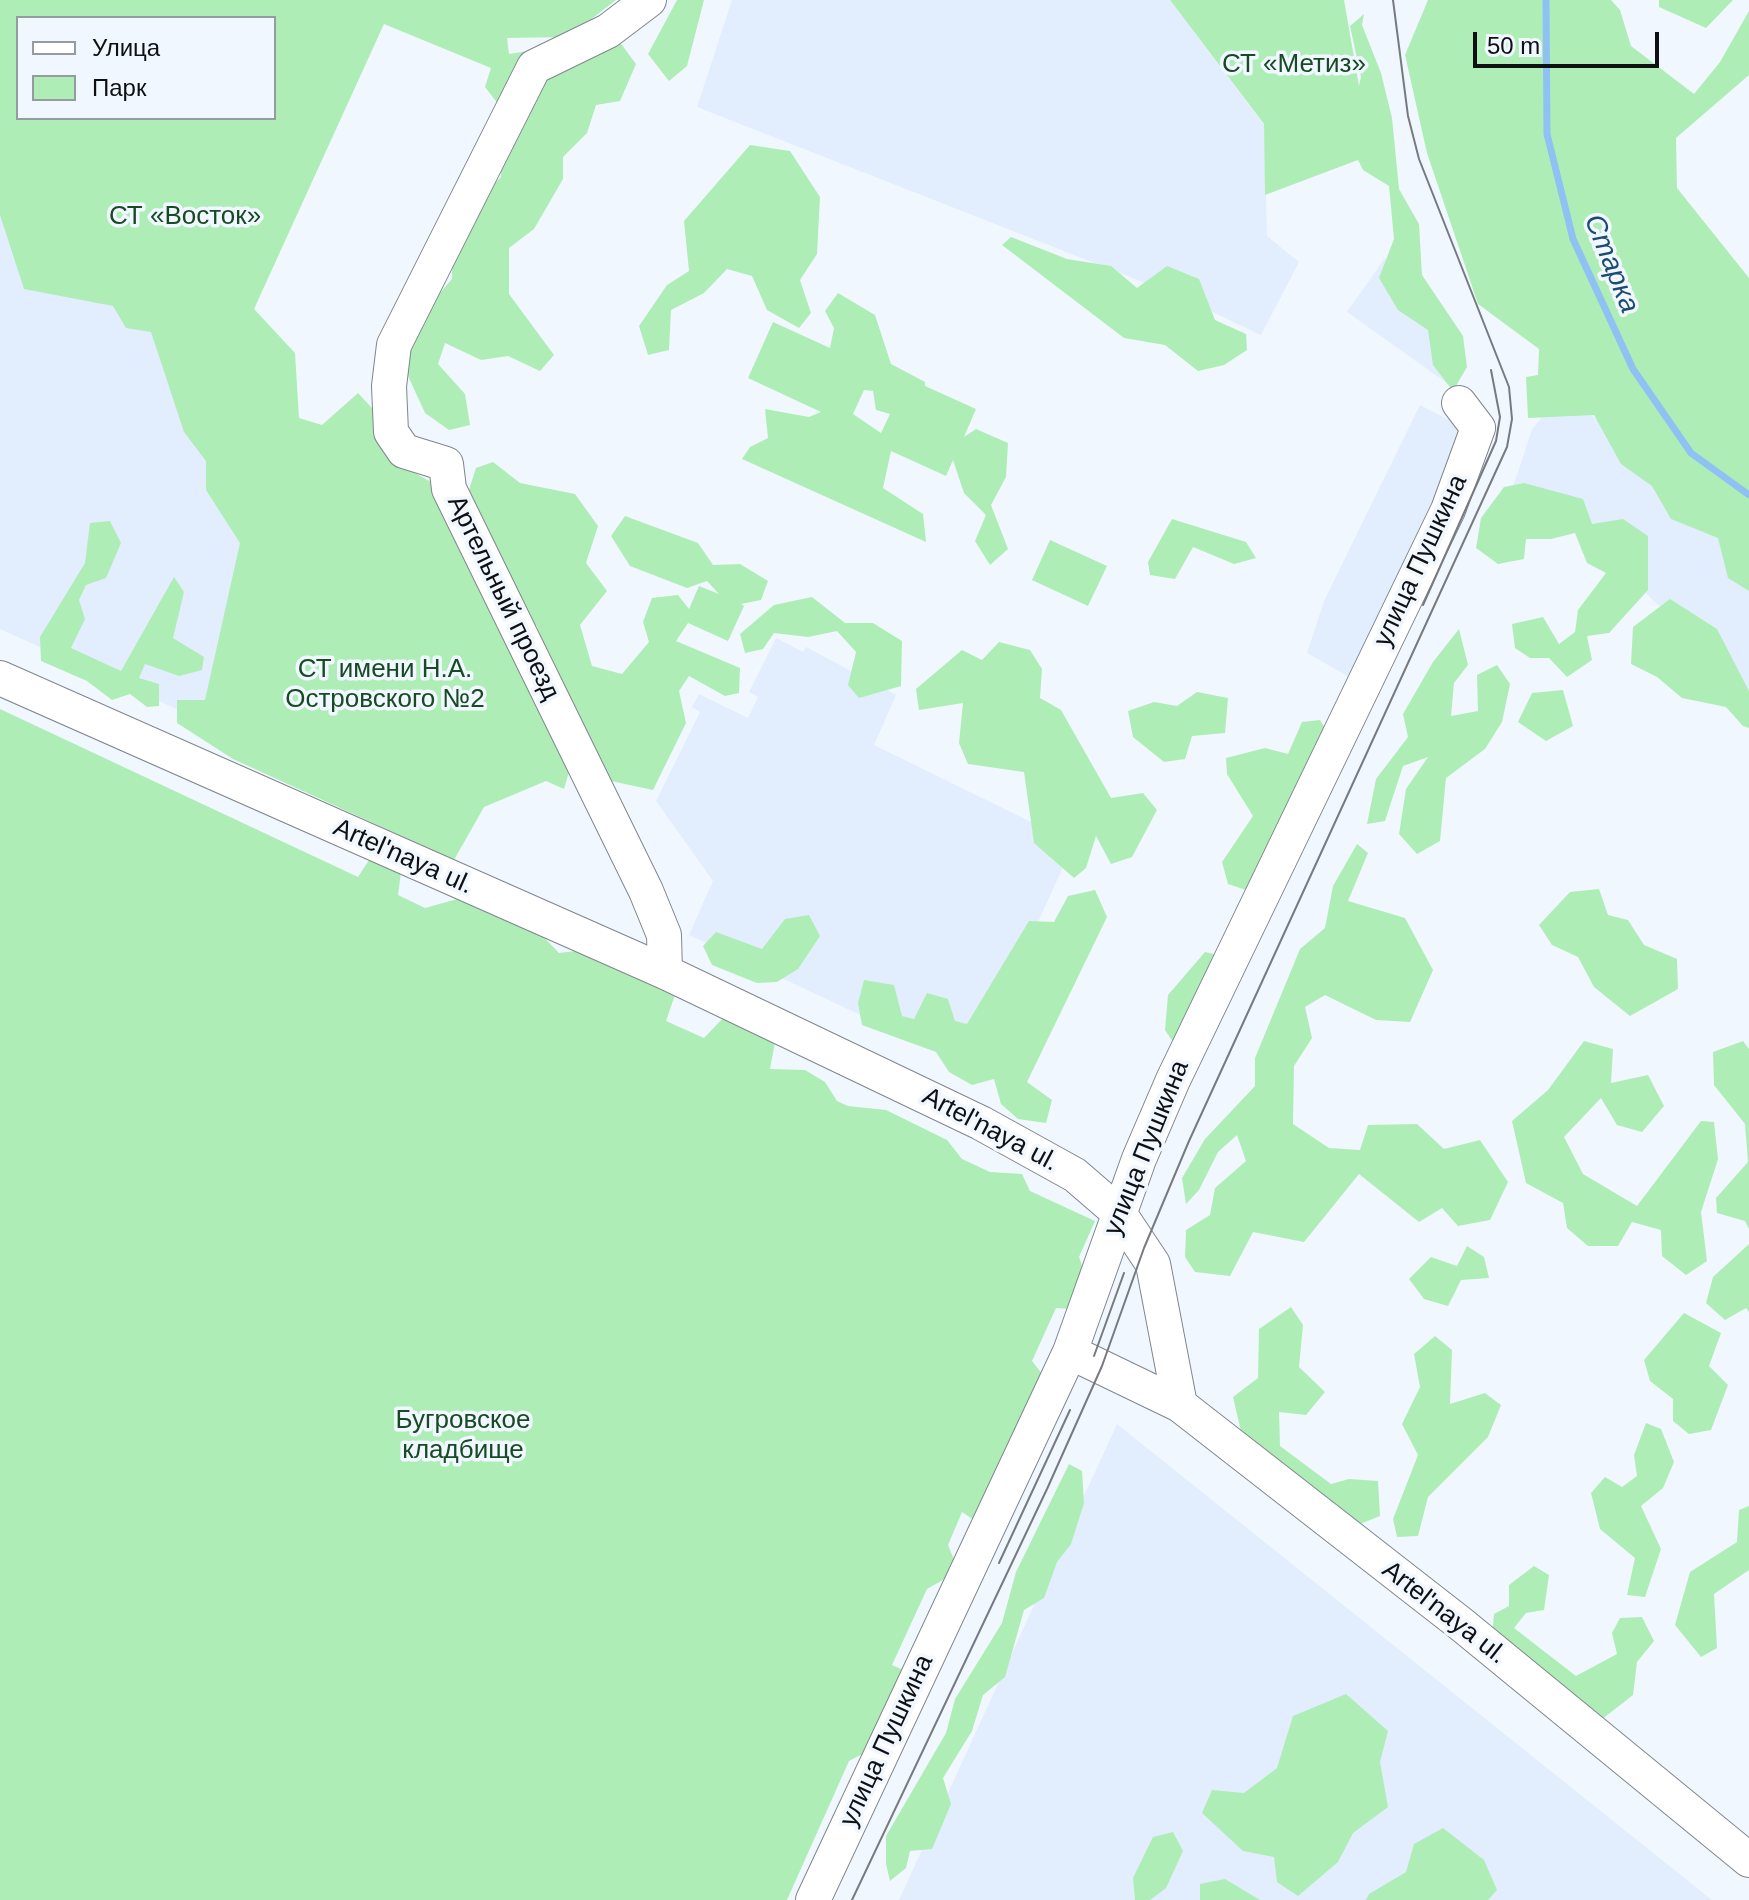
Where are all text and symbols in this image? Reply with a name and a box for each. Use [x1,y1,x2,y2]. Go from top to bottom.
legend [16,16,276,120]
scale bar [1477,16,1663,66]
text: 50 m [1487,32,1540,59]
text: Улица [92,34,160,61]
park label: СТ «Метиз» [1222,49,1366,81]
text: Парк [92,74,146,101]
park label: СТ «Восток» [109,201,261,233]
water label: Старка [1576,210,1646,318]
street label: улица Пушкина [1368,470,1474,652]
street label: Артельный проезд [440,491,566,705]
park label: СТ имени Н.А. Островского №2 [285,654,485,716]
street label: Artel'naya ul. [328,812,478,902]
street label: улица Пушкина [1098,1056,1196,1240]
street label: Artel'naya ul. [917,1081,1063,1179]
park label: Бугровское кладбище [395,1405,531,1466]
street label: Artel'naya ul. [1375,1555,1513,1671]
street label: улица Пушкина [834,1650,940,1832]

